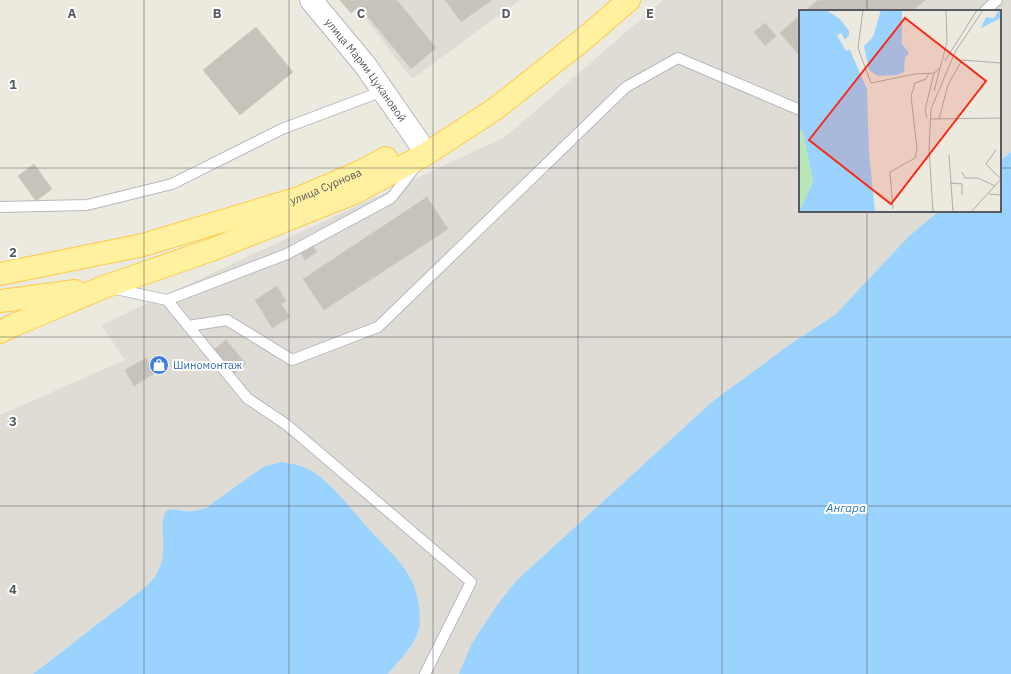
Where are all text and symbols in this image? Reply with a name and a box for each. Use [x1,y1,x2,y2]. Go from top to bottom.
text: A [68,5,77,22]
text: B [213,5,222,22]
text: C [357,5,366,22]
text: D [501,5,511,22]
text: E [646,5,654,22]
inset map [799,10,1001,212]
street label: улица Марии Цукановой [322,15,410,125]
text: 1 [9,76,17,93]
street label: улица Сурнова [288,165,364,207]
text: 2 [9,244,17,261]
shop icon: Шиномонтаж [148,354,170,376]
place label: Шиномонтаж [173,358,243,372]
text: 3 [9,413,17,430]
water label: Ангара [825,500,866,515]
text: 4 [9,581,17,598]

